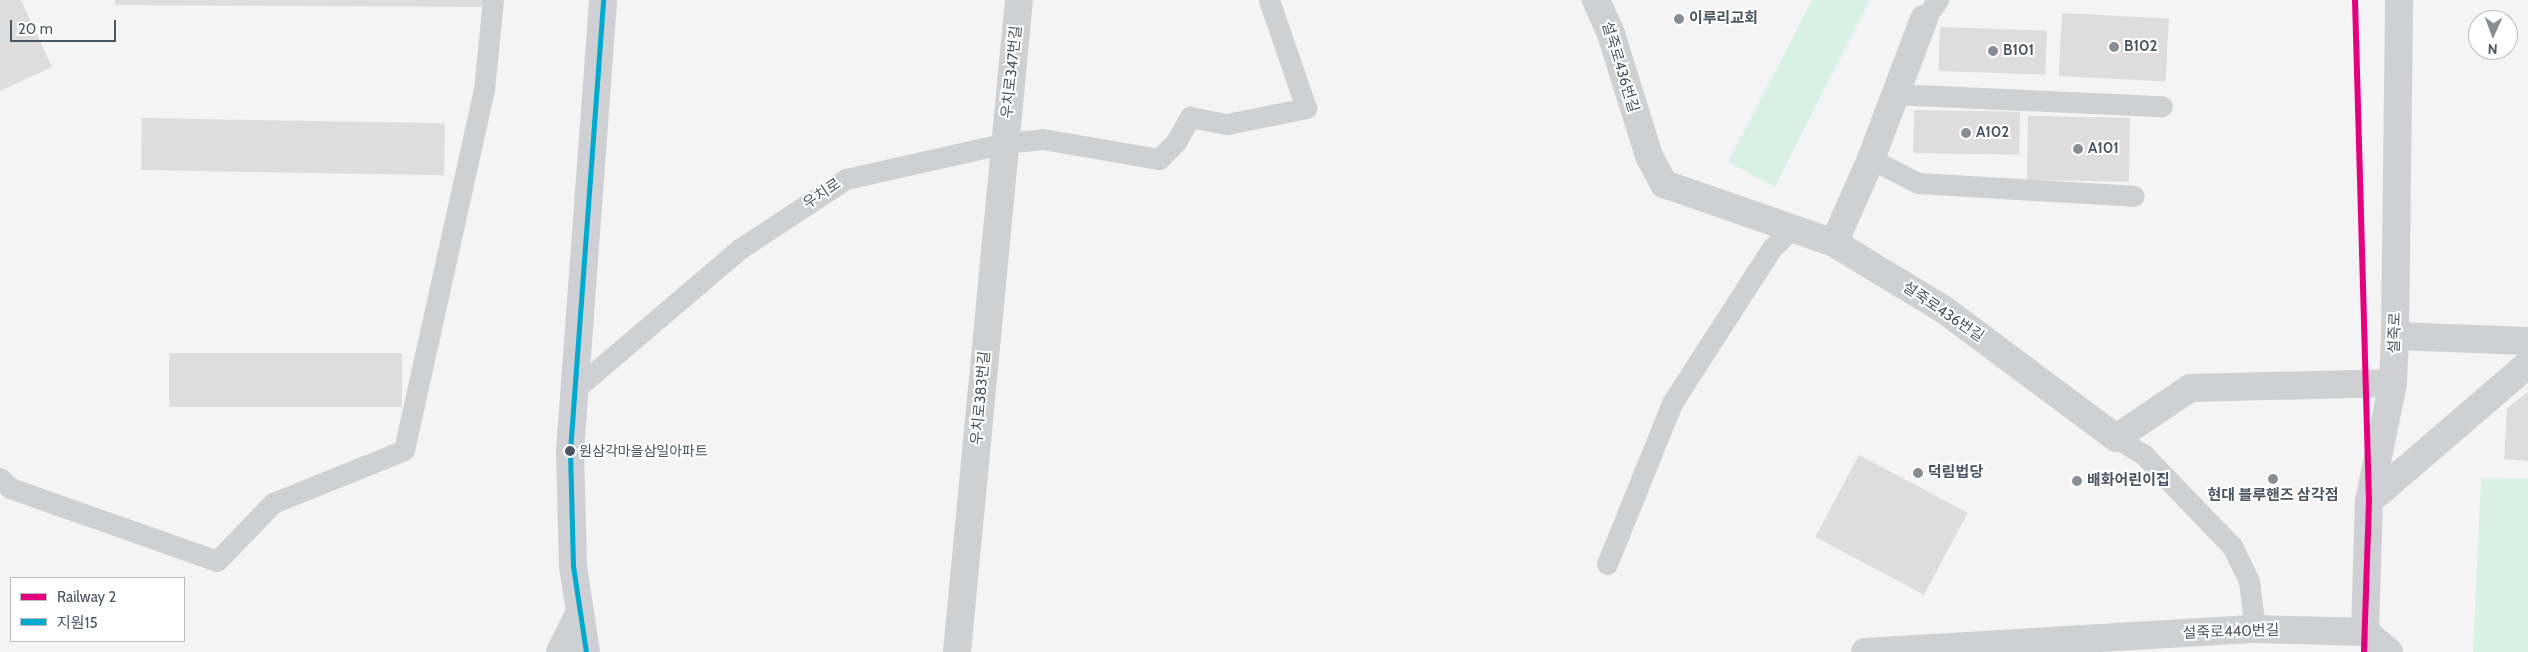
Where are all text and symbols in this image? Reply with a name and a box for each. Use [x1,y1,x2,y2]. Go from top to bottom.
scale bar [12,10,119,42]
place label: 이루리교회 [1689,10,1758,28]
north arrow [2468,10,2518,60]
marker: 이루리교회 [1673,13,1685,25]
street label: 설죽로436번길 [1598,19,1642,115]
text: 20 m [18,20,53,38]
street label: 우치로347번길 [998,25,1026,119]
place label: B102 [2124,38,2157,56]
text: N [2487,40,2498,58]
marker: B102 [2108,41,2120,53]
place label: B101 [2003,42,2034,60]
marker: B101 [1987,45,1999,57]
place label: A102 [1976,124,2009,142]
marker: A102 [1960,127,1972,139]
place label: A101 [2088,140,2119,158]
marker: A101 [2072,143,2084,155]
street label: 우치로 [800,175,844,213]
street label: 설죽로436번길 [1899,278,1987,346]
street label: 설죽로 [2385,312,2405,354]
street label: 우치로383번길 [968,350,994,446]
place label: 원삼각마을삼일아파트 [579,443,708,459]
marker: 원삼각마을삼일아파트 [565,446,575,456]
place label: 덕림법당 [1928,464,1983,482]
marker: 덕림법당 [1912,467,1924,479]
place label: 배화어린이집 [2087,472,2170,490]
marker: 현대 블루핸즈 삼각점 [2267,473,2279,485]
marker: 배화어린이집 [2071,475,2083,487]
place label: 현대 블루핸즈 삼각점 [2208,487,2338,505]
legend [10,577,185,642]
text: Railway 2 [57,588,116,606]
text: 지원15 [57,614,98,632]
street label: 설죽로440번길 [2182,621,2280,643]

